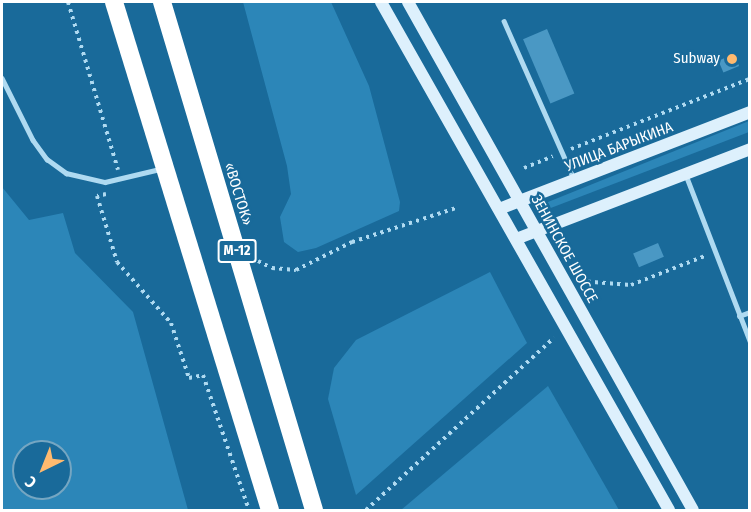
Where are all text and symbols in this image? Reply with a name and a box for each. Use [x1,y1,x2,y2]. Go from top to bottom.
place label: Subway [673,50,720,68]
marker: Subway [725,52,739,66]
street label: УЛИЦА БАРЫКИНА [563,118,675,176]
street label: «ВОСТОК» [220,160,256,228]
street label: ЗЕНИНСКОЕ ШОССЕ [527,192,601,306]
road number: М-12 [218,240,256,262]
north arrow [12,440,72,500]
text: С [21,472,40,492]

